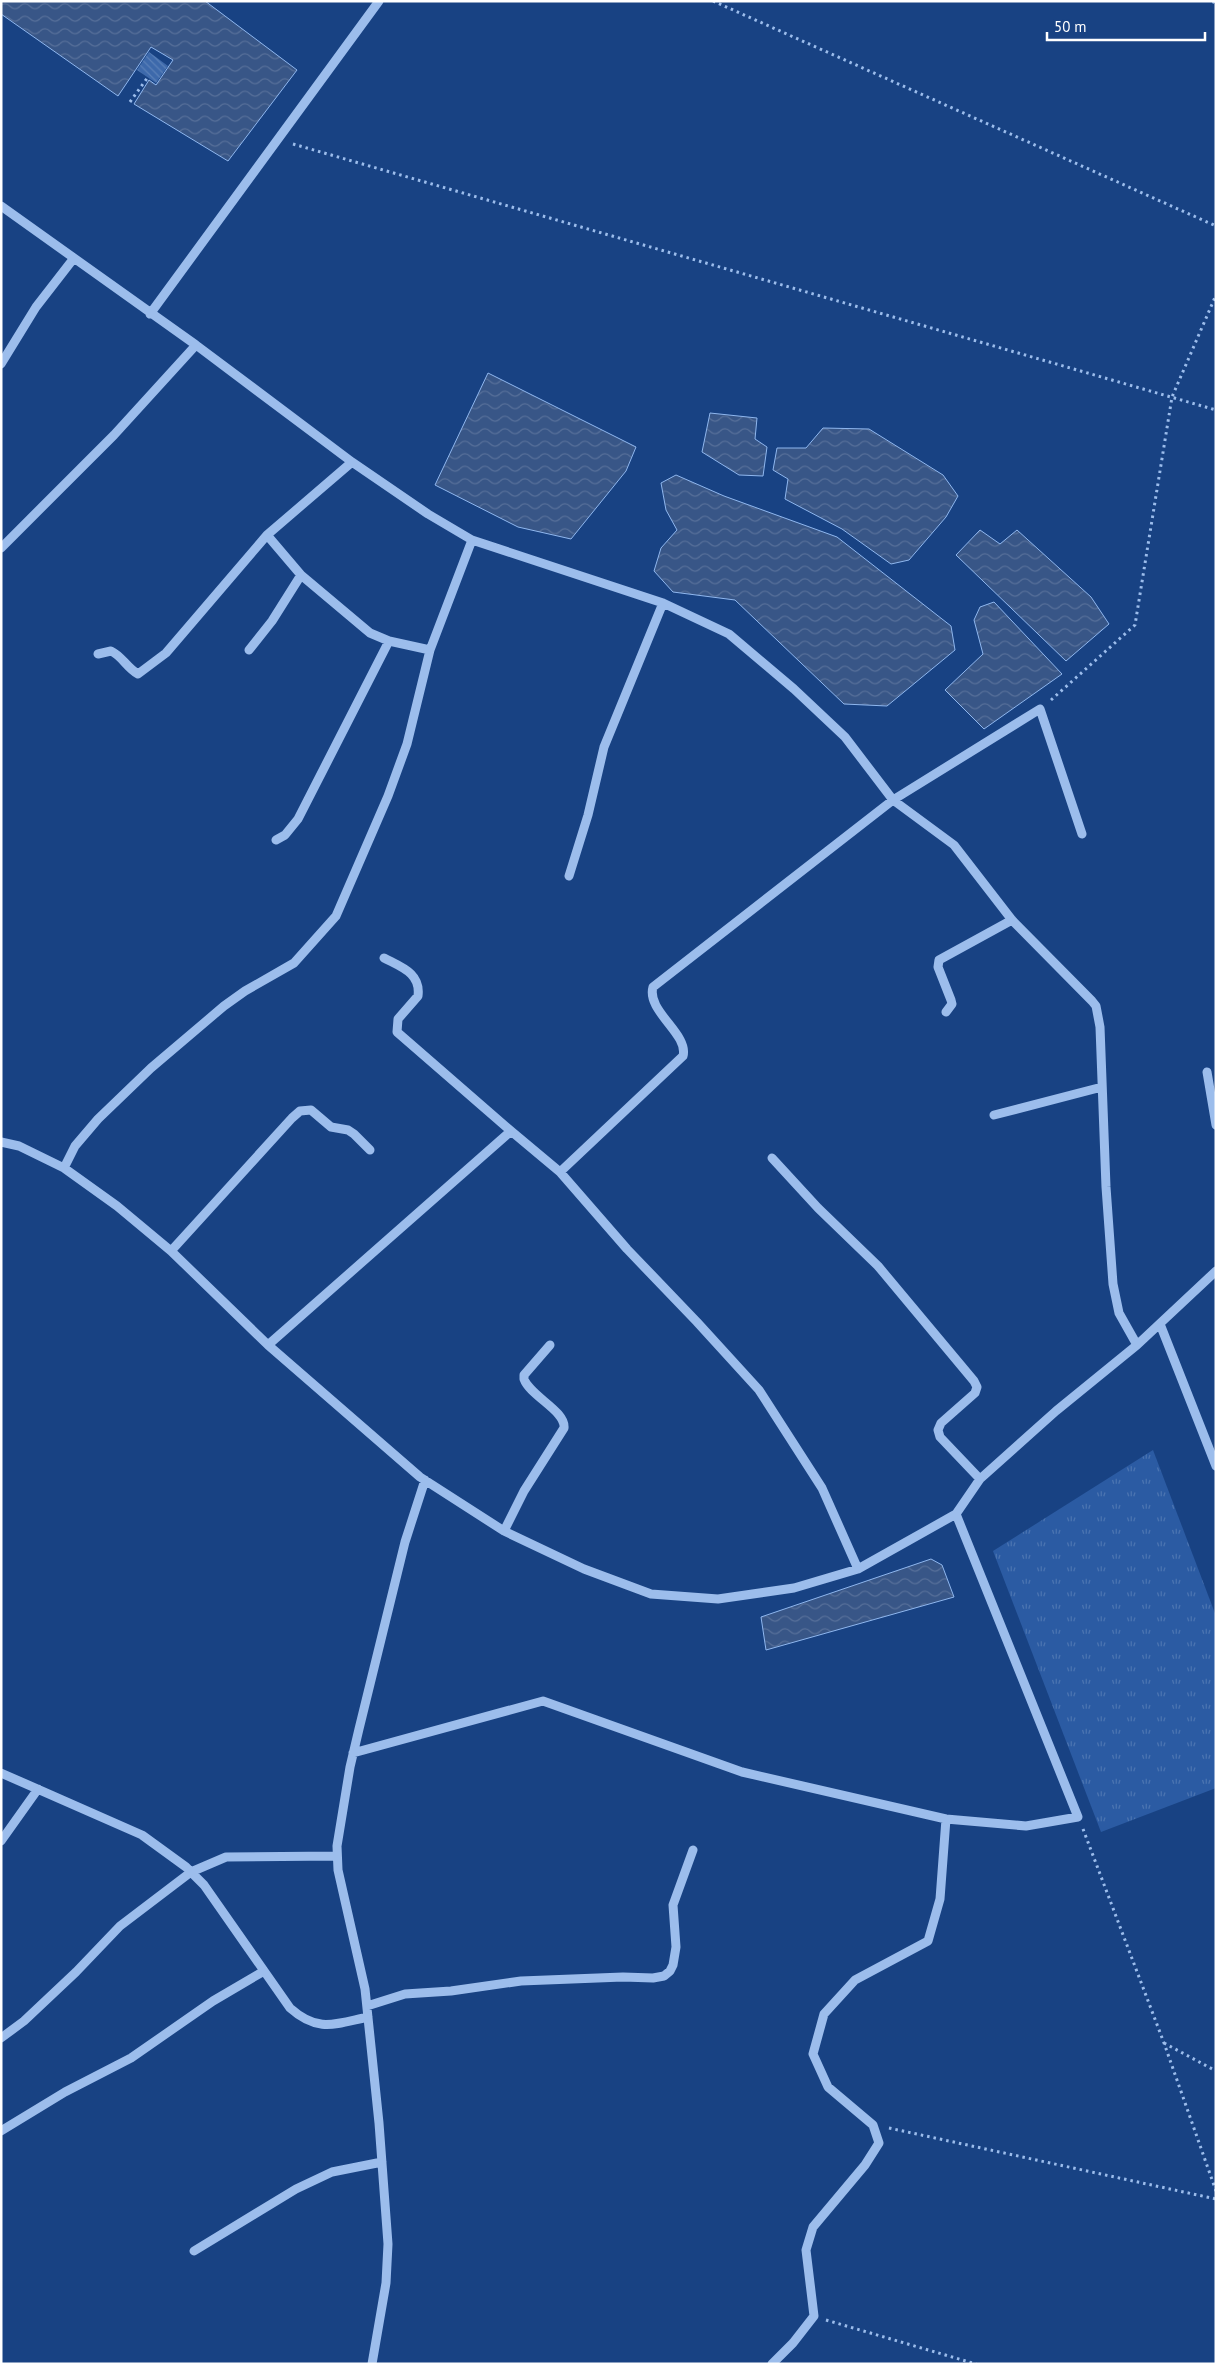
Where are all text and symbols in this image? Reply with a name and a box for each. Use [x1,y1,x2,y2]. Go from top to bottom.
scale bar [1047,10,1204,42]
text: 50 m [1054,17,1087,36]

